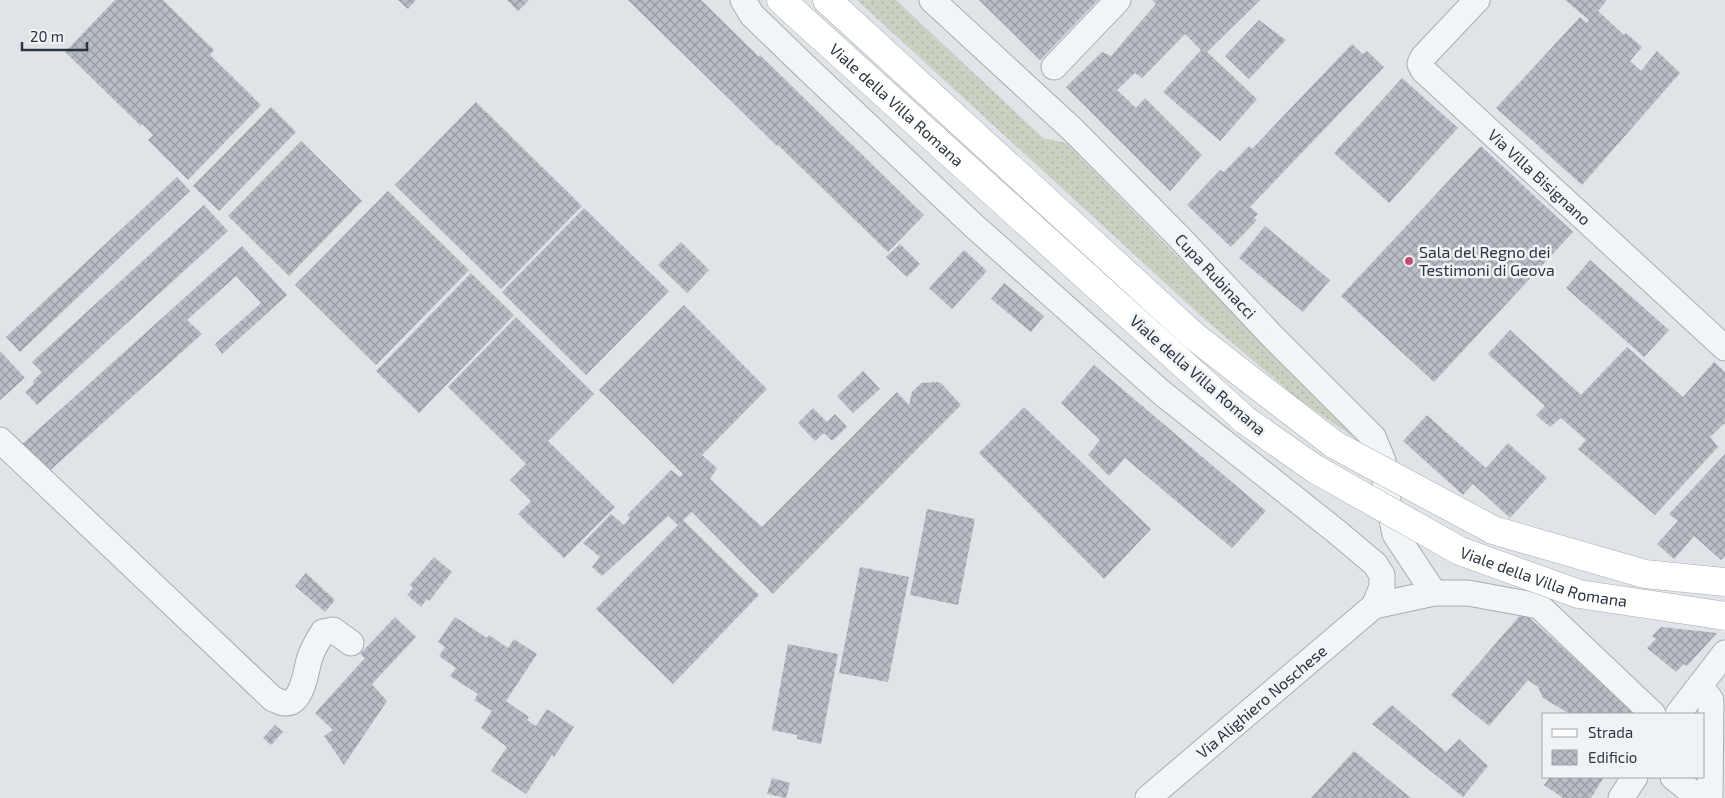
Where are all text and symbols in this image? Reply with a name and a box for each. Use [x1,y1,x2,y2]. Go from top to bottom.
scale bar [22,20,88,52]
text: 20 m [30,27,64,45]
street label: Viale della Villa Romana [826,39,968,170]
street label: Via Villa Bisignano [1484,125,1595,229]
street label: Cupa Rubinacci [1172,229,1260,322]
place label: Sala del Regno dei Testimoni di Geova [1419,242,1555,279]
marker: Sala del Regno dei Testimoni di Geova [1403,255,1415,267]
street label: Viale della Villa Romana [1126,310,1270,439]
street label: Viale della Villa Romana [1458,542,1628,610]
street label: Via Alighiero Noschese [1192,640,1330,762]
legend [1542,713,1705,778]
text: Strada [1588,723,1633,741]
text: Edificio [1588,748,1637,766]

